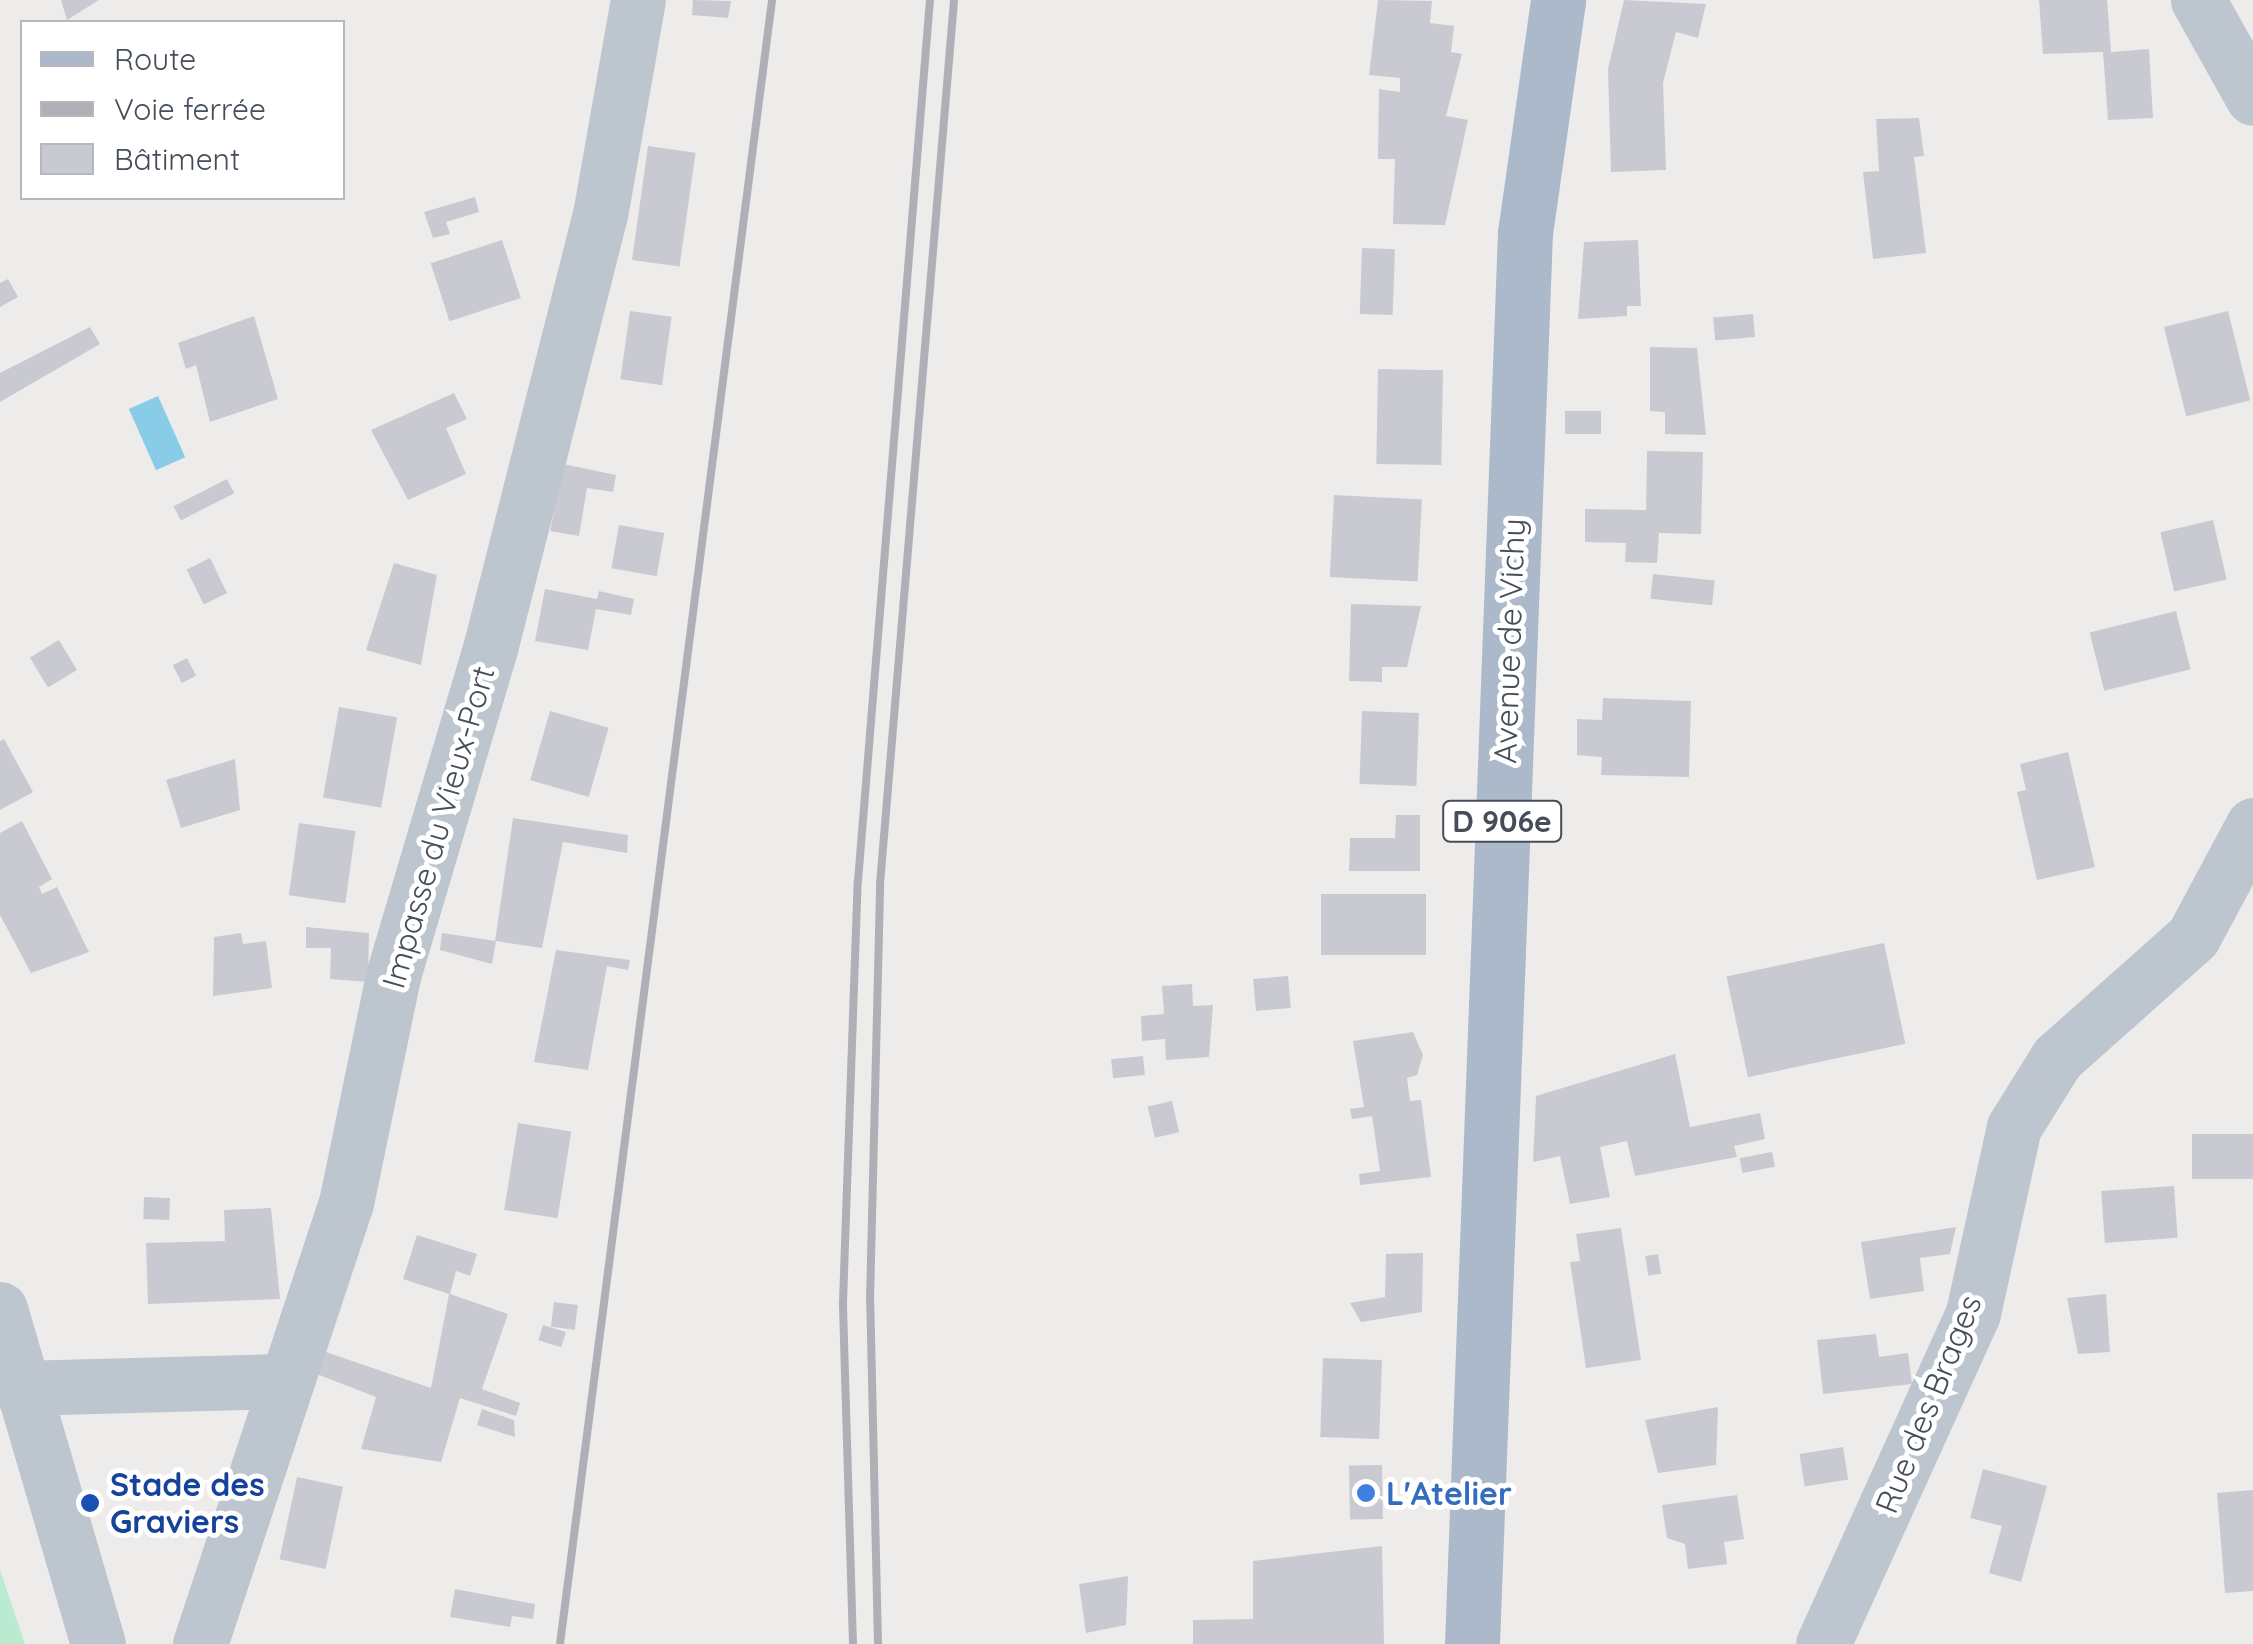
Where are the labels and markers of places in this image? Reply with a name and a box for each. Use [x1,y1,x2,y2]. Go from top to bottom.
place label: Stade des Graviers [110,1466,265,1541]
place label: L'Atelier [1386,1474,1512,1512]
marker: L'Atelier [1355,1482,1377,1504]
marker: Stade des Graviers [79,1492,101,1514]

